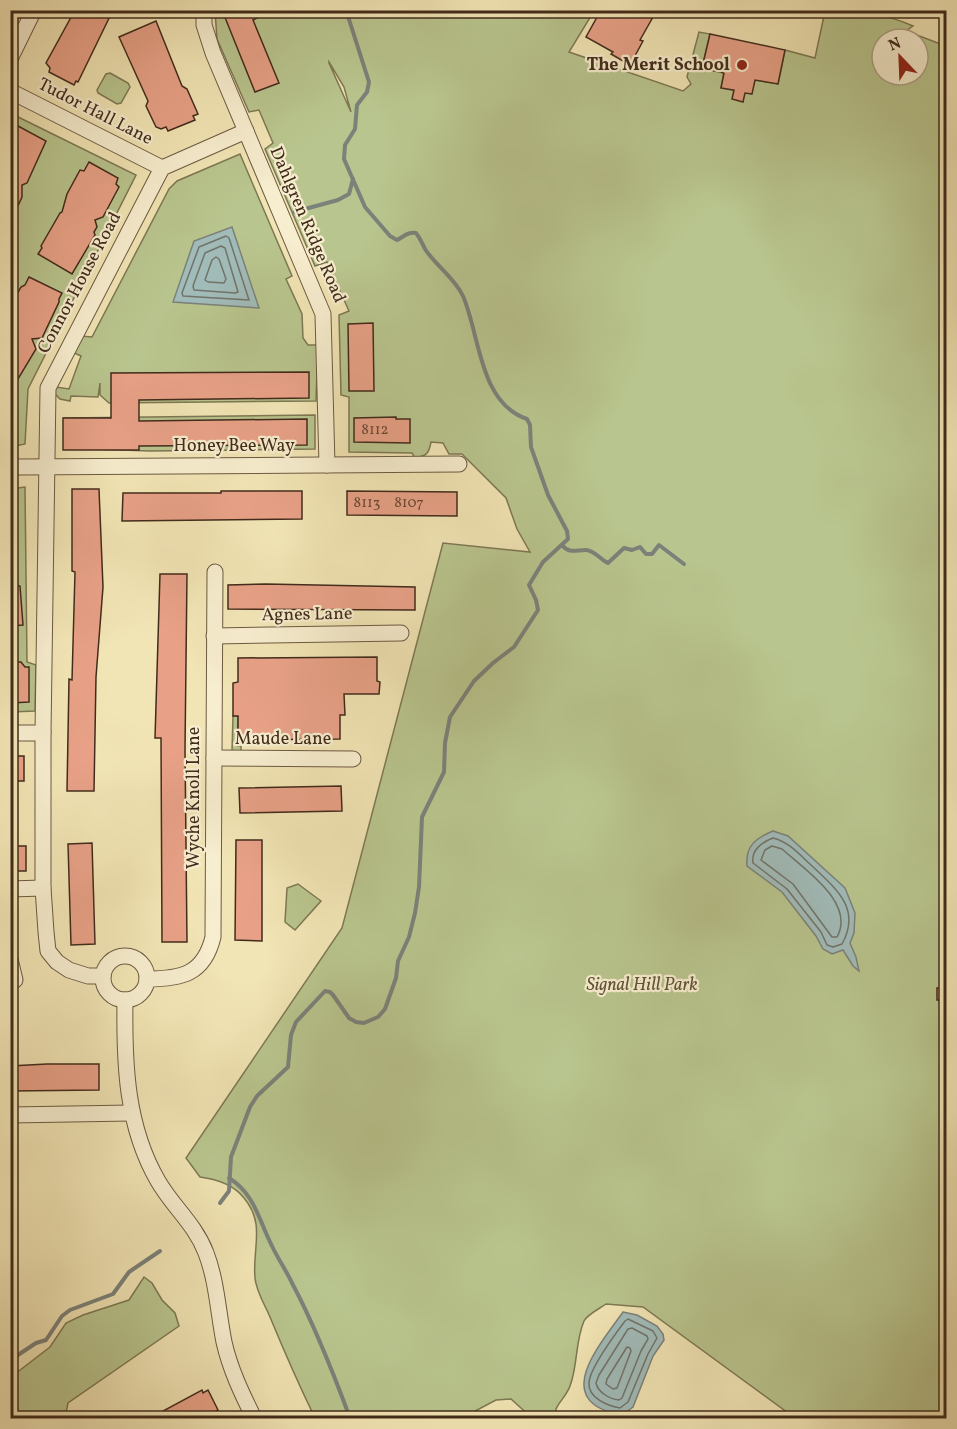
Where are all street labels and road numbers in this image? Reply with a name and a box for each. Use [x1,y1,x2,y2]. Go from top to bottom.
street label: Tudor Hall Lane [33,72,157,152]
street label: Dahlgren Ridge Road [263,143,351,307]
street label: Connor House Road [32,208,128,358]
street label: Honey Bee Way [173,434,295,459]
street label: Agnes Lane [261,602,353,628]
street label: Wyche Knoll Lane [182,727,207,869]
street label: Maude Lane [235,727,331,752]

